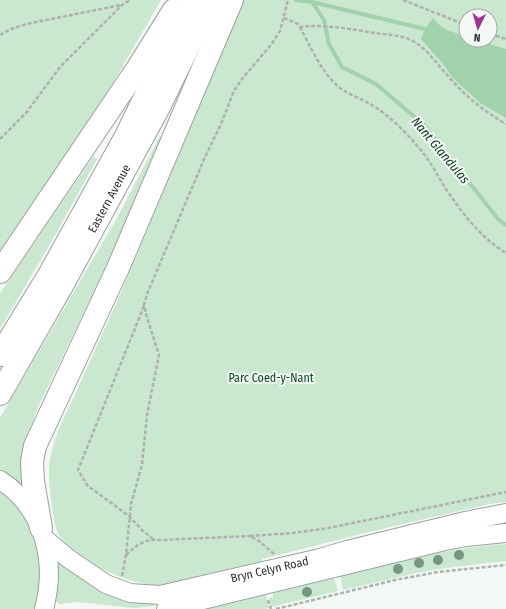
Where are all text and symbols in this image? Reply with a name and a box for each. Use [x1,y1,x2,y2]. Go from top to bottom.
north arrow [458,8,498,48]
text: N [473,31,481,44]
water label: Nant Glandulas [408,114,473,187]
street label: Eastern Avenue [85,162,134,235]
park label: Parc Coed-y-Nant [228,371,314,385]
street label: Bryn Celyn Road [229,554,310,585]

